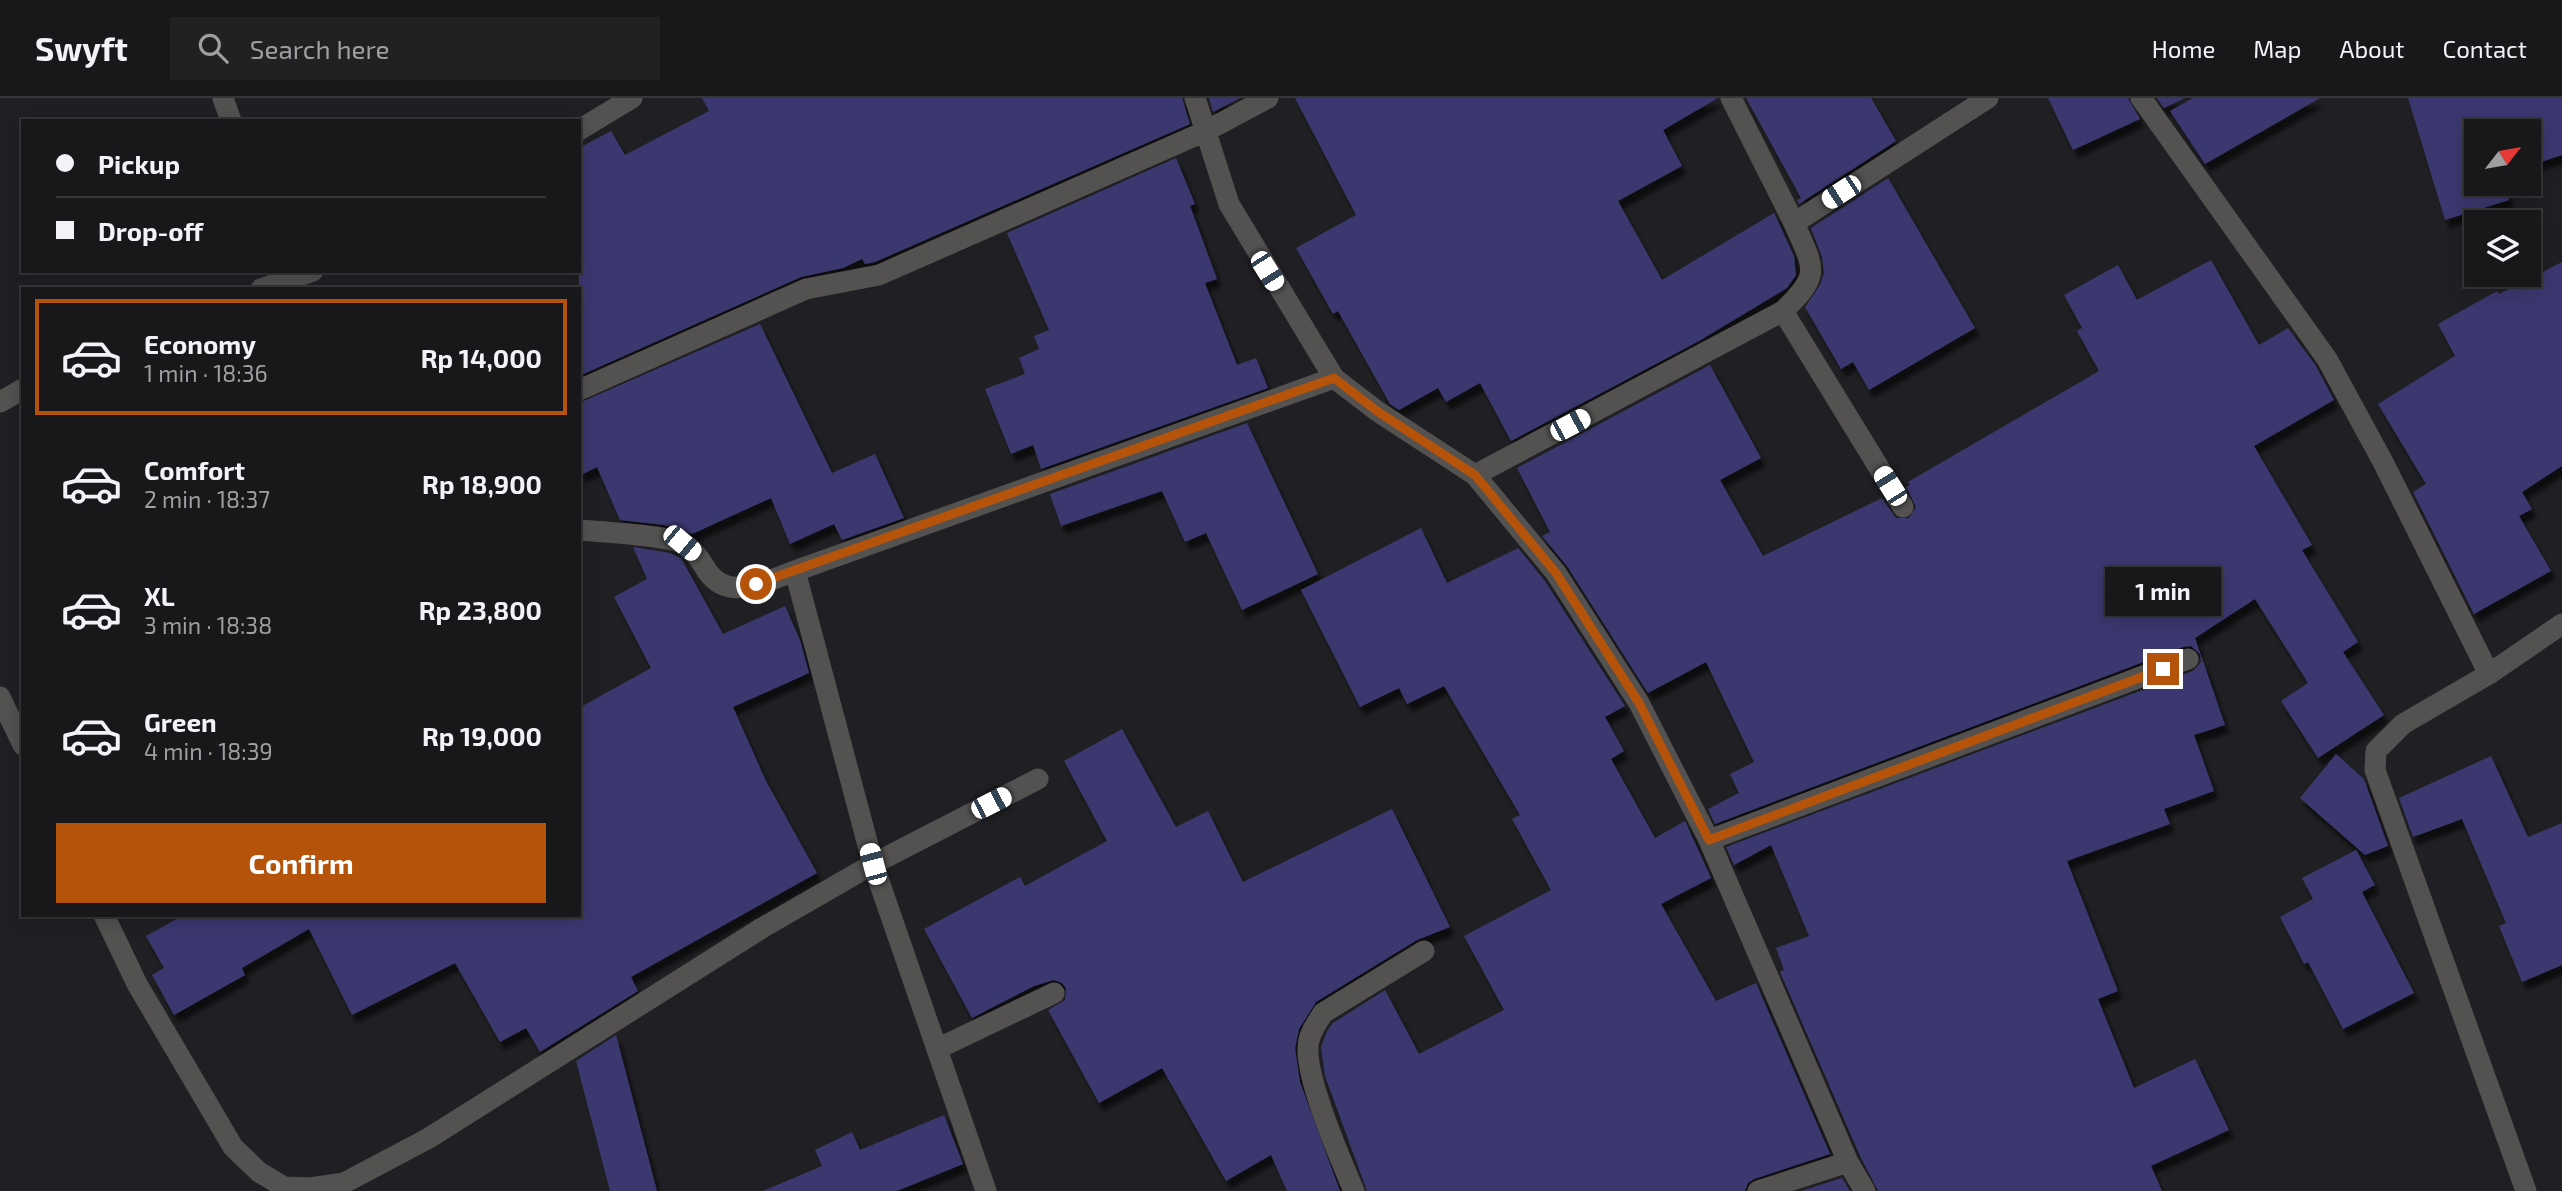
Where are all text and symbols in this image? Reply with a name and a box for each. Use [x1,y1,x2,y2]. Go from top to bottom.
search box [170,17,660,80]
text: Swyft [35,28,128,68]
icon: search [194,29,232,67]
text: Search here [250,33,390,64]
text: Home [2152,34,2215,63]
text: Map [2253,34,2301,63]
text: About [2339,34,2405,63]
text: Contact [2443,34,2527,63]
north arrow [2464,119,2541,196]
map controls [2464,119,2541,287]
text: Pickup [98,148,180,179]
car [1818,172,1865,212]
button: layers [2464,210,2541,287]
text: Drop-off [98,215,203,246]
car [1247,248,1288,294]
icon: car [60,326,123,389]
text: Economy [144,328,256,359]
text: Rp 14,000 [421,342,542,373]
text: 1 min · 18:36 [144,359,268,387]
car [1547,406,1594,444]
icon: car [60,452,123,515]
text: Comfort [144,454,245,485]
car [1870,463,1911,509]
text: Rp 18,900 [422,468,542,499]
text: 2 min · 18:37 [144,485,270,513]
car [660,521,705,565]
route start [740,568,772,600]
callout: 1 min [2105,568,2221,616]
text: 1 min [2135,577,2191,605]
icon: car [60,578,123,641]
text: XL [144,580,175,611]
text: Rp 23,800 [419,594,542,625]
text: 3 min · 18:38 [144,611,272,639]
route end [2147,653,2179,685]
icon: car [60,704,123,767]
text: Green [144,706,217,737]
text: Rp 19,000 [422,720,542,751]
text: 4 min · 18:39 [144,737,273,765]
car [968,784,1015,822]
button: Confirm [56,823,546,903]
car [858,841,889,887]

